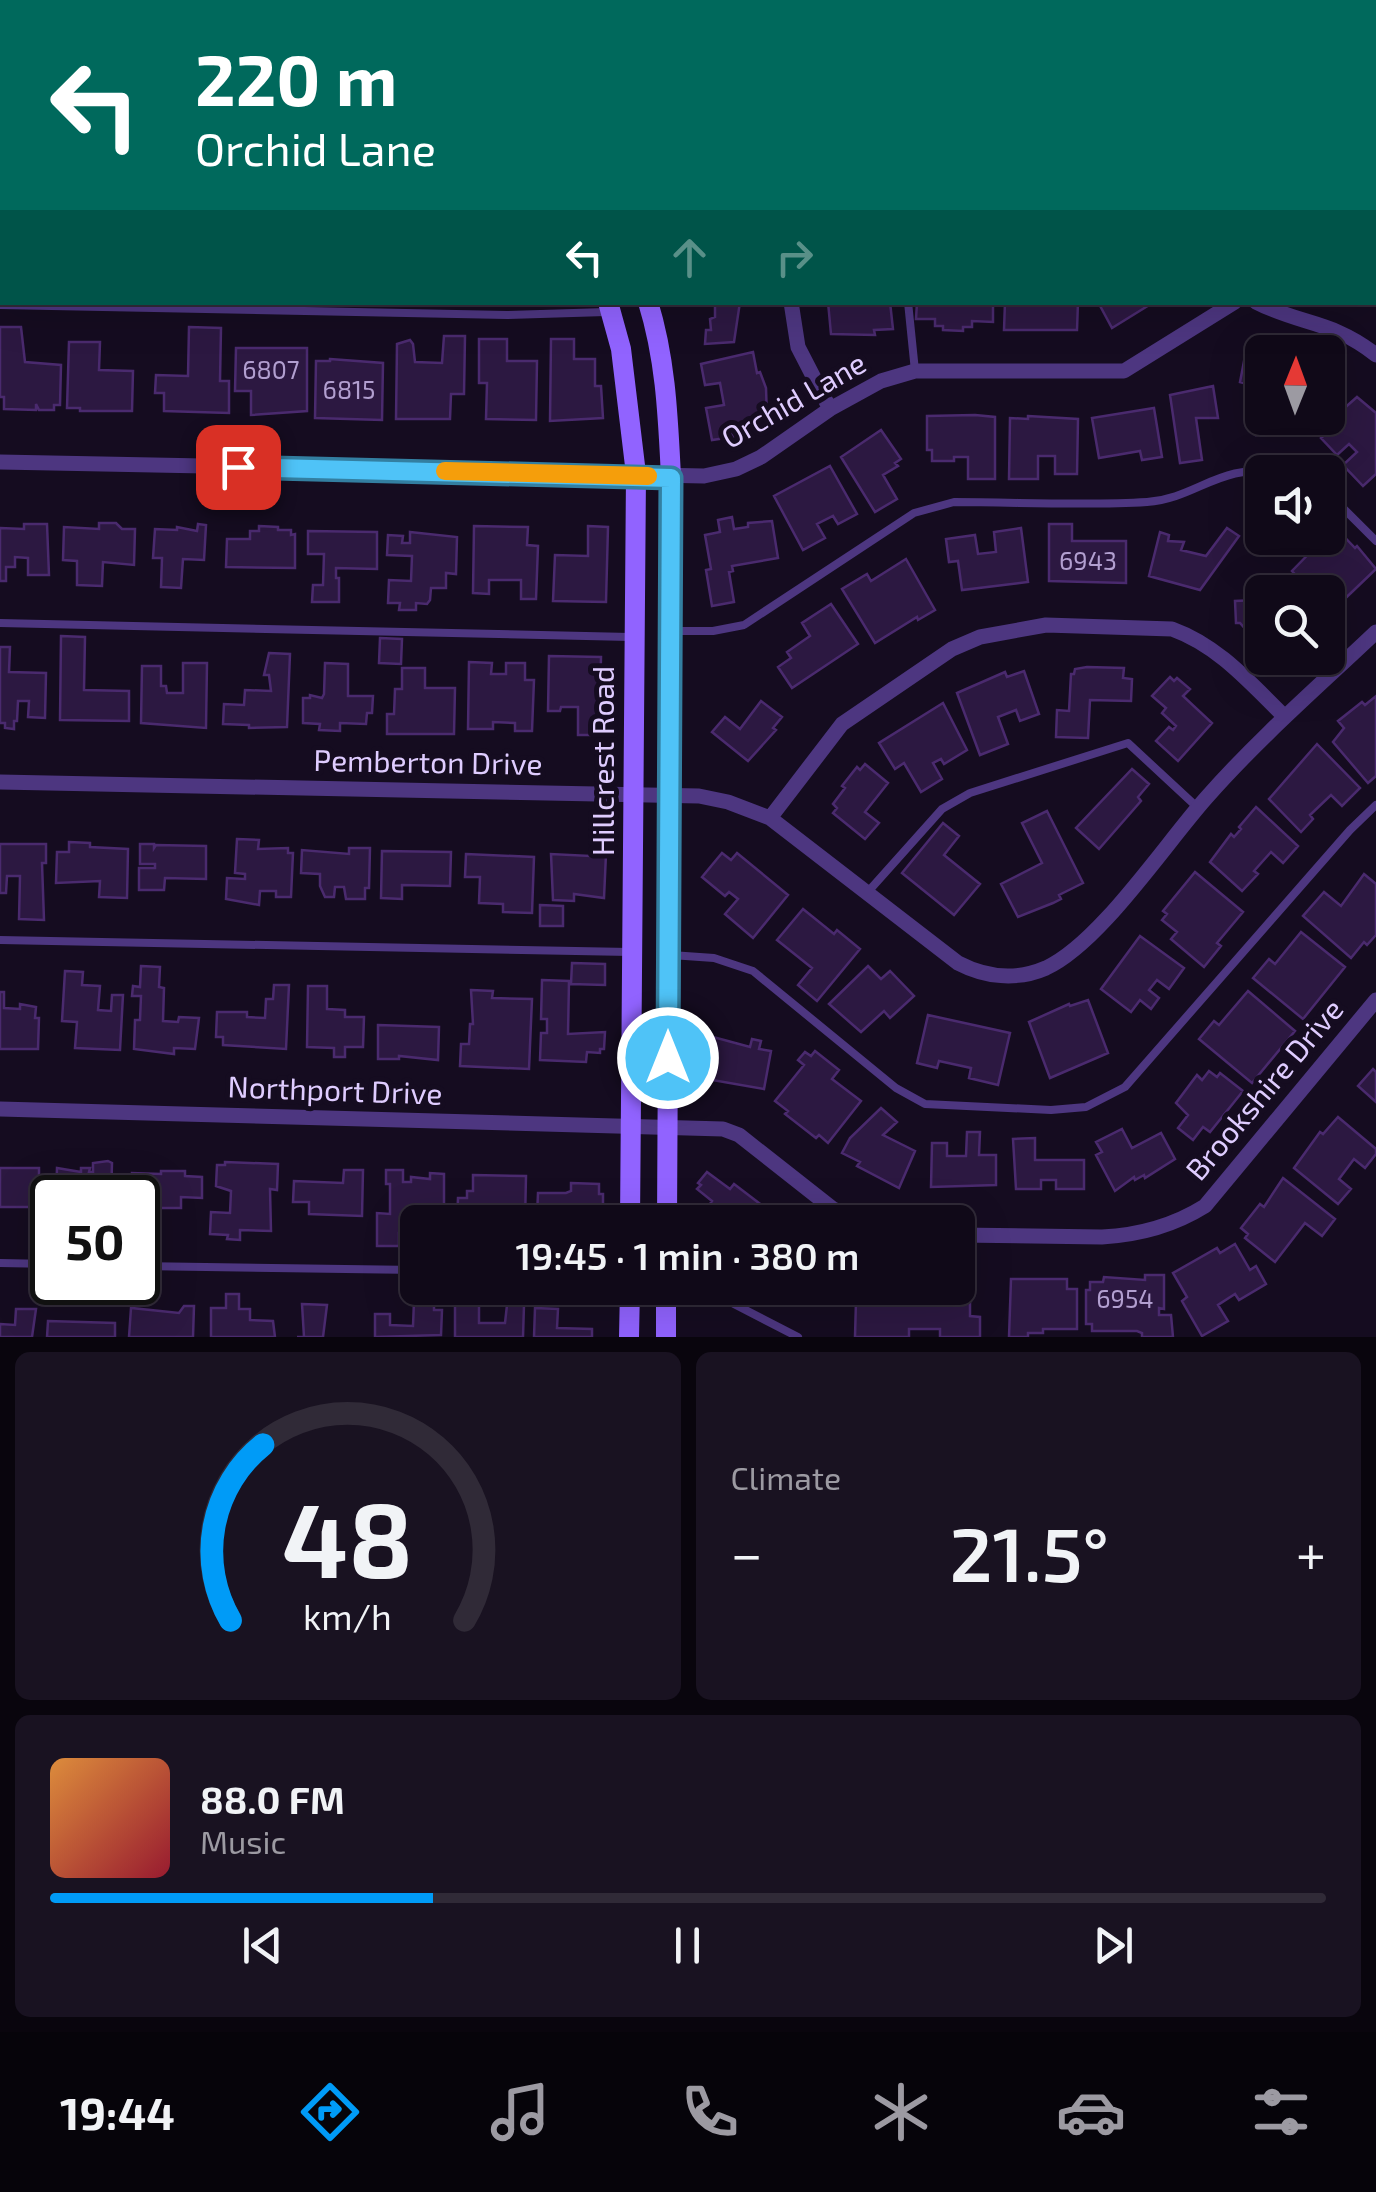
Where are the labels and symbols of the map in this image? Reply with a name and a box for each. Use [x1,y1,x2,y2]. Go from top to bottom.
north arrow [1245,335,1345,435]
street label: Orchid Lane [714,344,872,455]
house number: 6807 [242,354,300,384]
house number: 6815 [323,374,375,404]
pin [196,425,281,510]
house number: 6943 [1059,545,1117,575]
street label: Hillcrest Road [584,666,620,856]
street label: Pemberton Drive [313,741,543,781]
street label: Brookshire Drive [1177,991,1350,1187]
position arrow [616,1006,720,1110]
street label: Northport Drive [227,1067,443,1111]
speed limit sign: 50 [30,1175,160,1305]
house number: 6954 [1096,1283,1154,1313]

